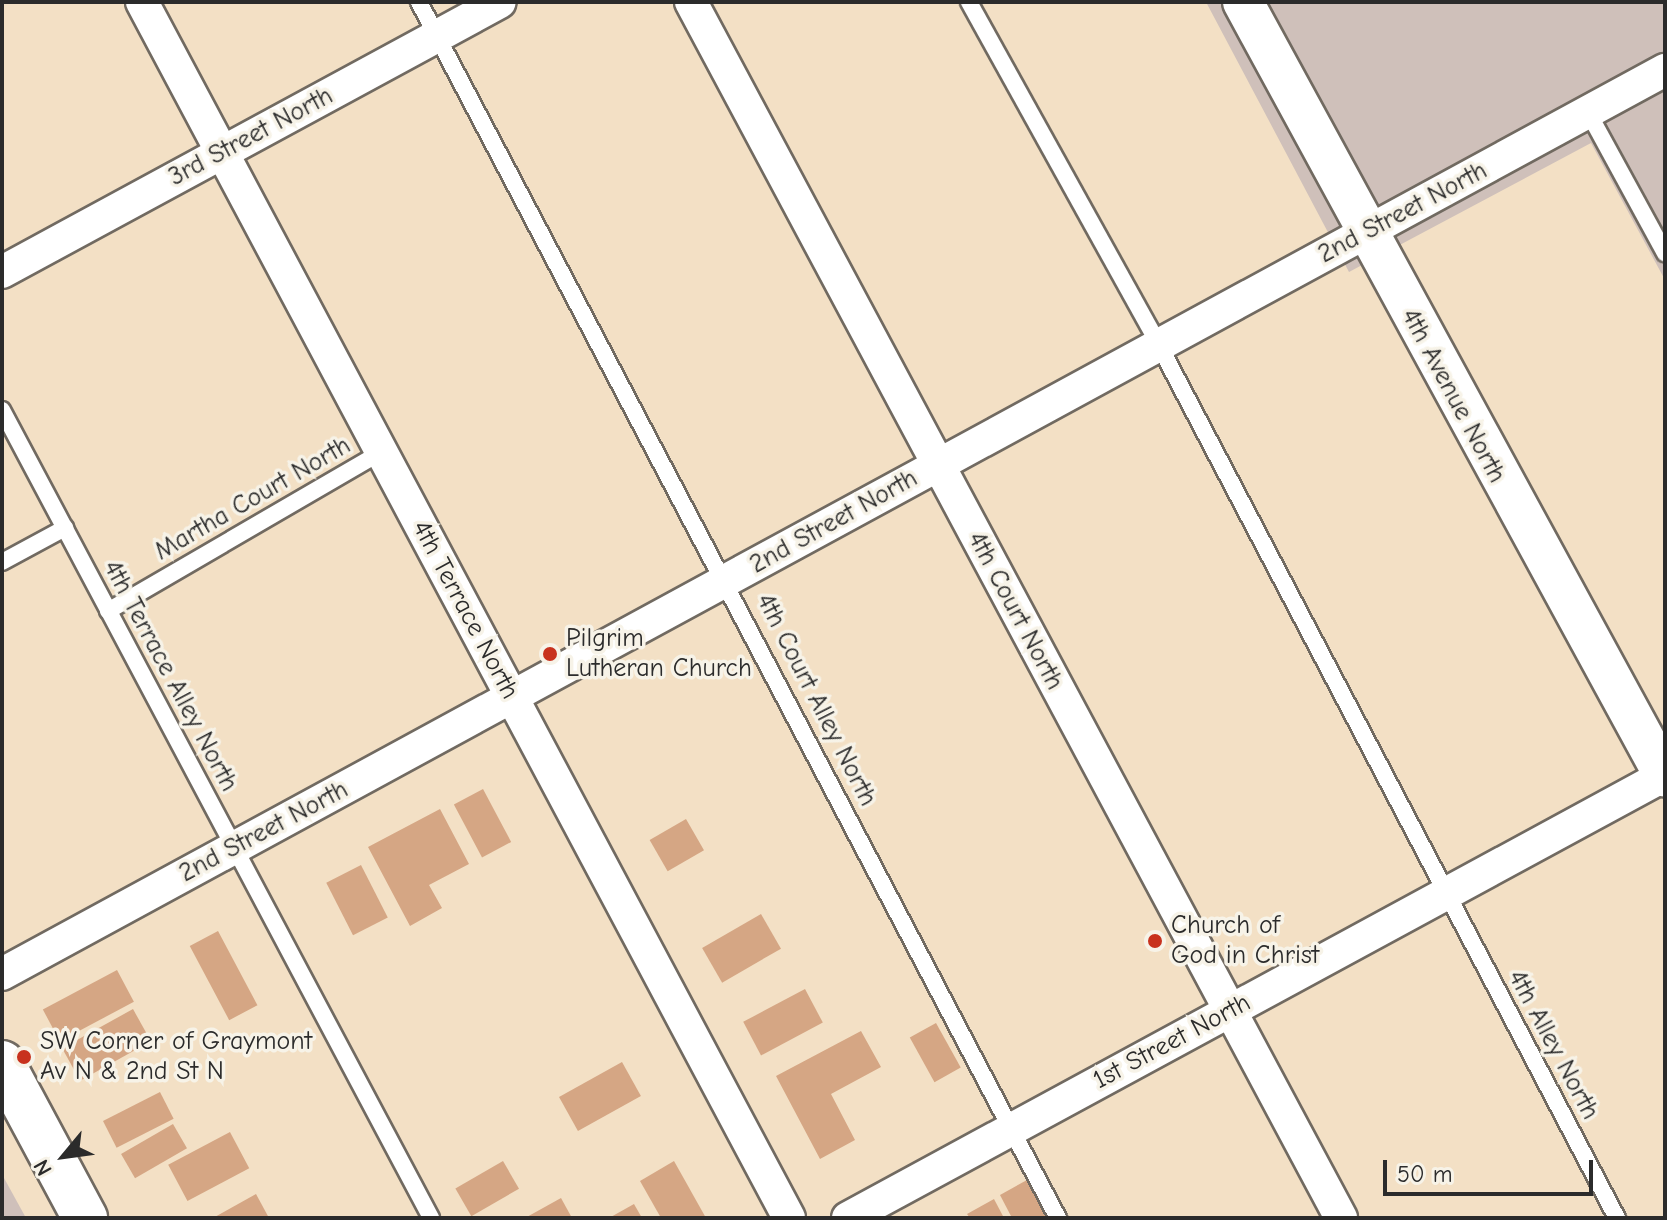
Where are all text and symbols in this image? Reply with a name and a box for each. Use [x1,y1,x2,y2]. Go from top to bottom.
street label: 3rd Street North [164,81,338,193]
street label: 2nd Street North [1313,155,1493,271]
street label: 4th Avenue North [1394,303,1512,489]
street label: Martha Court North [150,430,356,568]
street label: 2nd Street North [745,463,923,581]
street label: 4th Terrace North [405,515,525,705]
street label: 4th Court North [960,527,1070,695]
street label: 4th Terrace Alley North [96,555,244,797]
street label: 4th Court Alley North [749,588,883,812]
place label: Pilgrim Lutheran Church [566,623,752,684]
marker: Pilgrim Lutheran Church [541,645,559,663]
street label: 2nd Street North [174,774,354,890]
place label: Church of God in Christ [1171,910,1319,972]
marker: Church of God in Christ [1146,932,1164,950]
street label: 4th Alley North [1500,965,1606,1125]
street label: 1st Street North [1088,987,1256,1097]
place label: SW Corner of Graymont Av N & 2nd St N [40,1026,312,1088]
marker: SW Corner of Graymont Av N & 2nd St N [15,1048,33,1066]
north arrow [24,1116,104,1196]
scale bar [1387,1144,1597,1194]
text: N [28,1155,58,1180]
text: 50 m [1397,1160,1453,1188]

